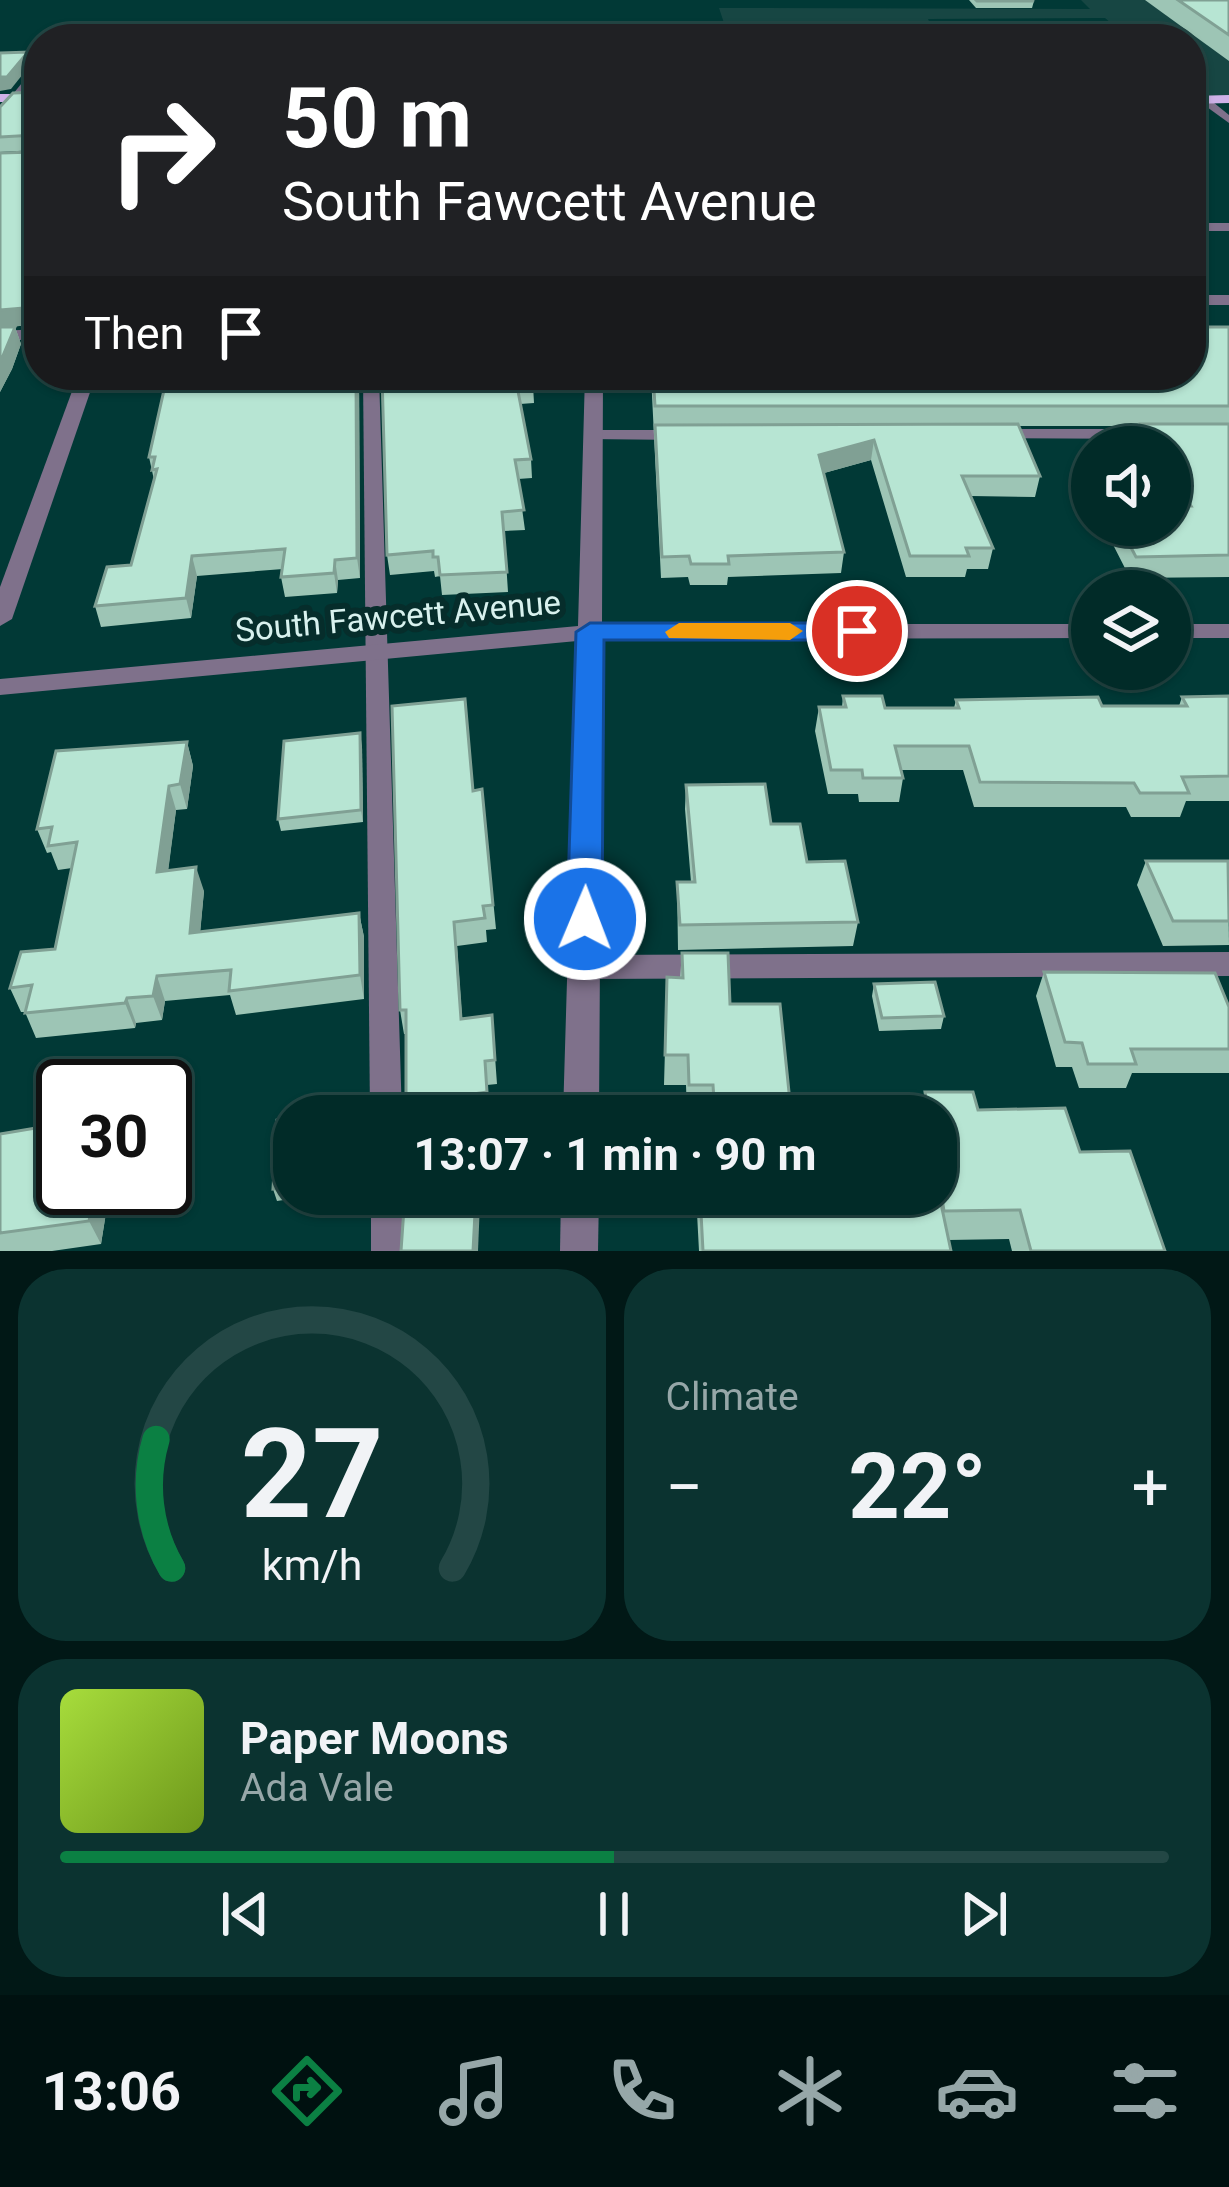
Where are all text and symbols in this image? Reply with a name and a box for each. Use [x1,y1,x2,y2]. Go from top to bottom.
text: 50 m [282,69,472,168]
icon: right [84,72,240,228]
text: South Fawcett Avenue [282,170,817,233]
icon: arrive [208,300,274,366]
text: Then [84,307,184,360]
map controls [1071,426,1191,690]
button: sound [1071,426,1191,546]
button: layers [1071,570,1191,690]
pin [806,580,908,682]
street label: South Fawcett Avenue [234,582,562,650]
icon: arrive [824,598,890,664]
position arrow [522,856,648,982]
speed limit sign: 30 [36,1059,192,1215]
text: 13:07 · 1 min · 90 m [414,1128,816,1181]
text: Climate [666,1374,799,1420]
text: 27 [240,1401,383,1547]
text: 22° [848,1435,987,1540]
text: − [666,1449,703,1526]
text: + [1132,1449,1169,1526]
text: km/h [261,1540,362,1590]
text: Paper Moons [240,1712,509,1765]
text: Ada Vale [240,1765,394,1811]
icon: previous [212,1881,278,1947]
icon: pause [581,1881,647,1947]
icon: next [951,1881,1017,1947]
icon: directions [265,2049,349,2133]
icon: music [432,2049,516,2133]
icon: phone [600,2049,684,2133]
icon: climate [768,2049,852,2133]
icon: car [935,2049,1019,2133]
icon: filters [1103,2049,1187,2133]
text: 13:06 [42,2060,181,2123]

